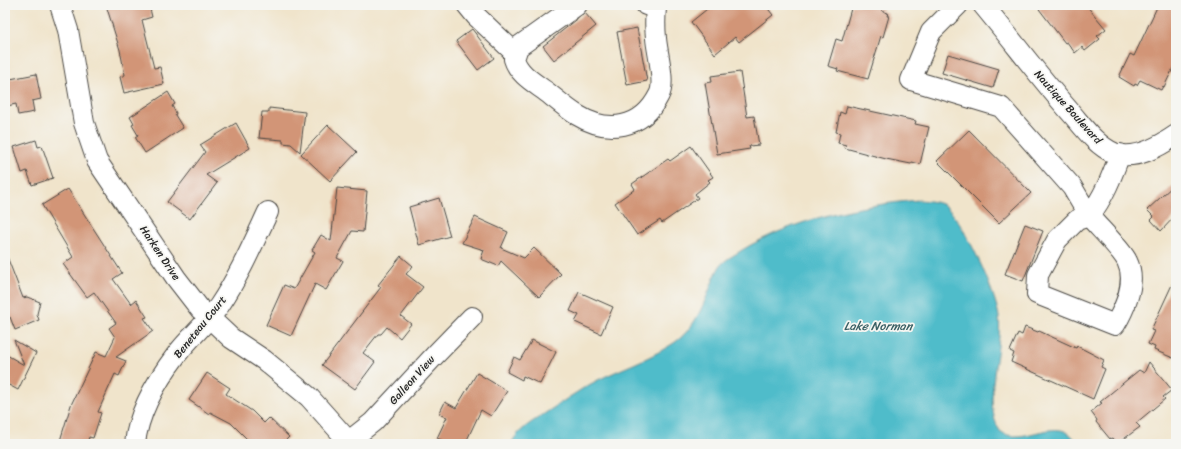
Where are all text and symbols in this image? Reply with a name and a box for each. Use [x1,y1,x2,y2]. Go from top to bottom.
street label: Nautique Boulevard [1029,65,1108,149]
street label: Harken Drive [134,222,186,285]
street label: Beneteau Court [169,291,231,363]
water label: Lake Norman [844,315,914,337]
street label: Galleon View [384,351,440,409]

